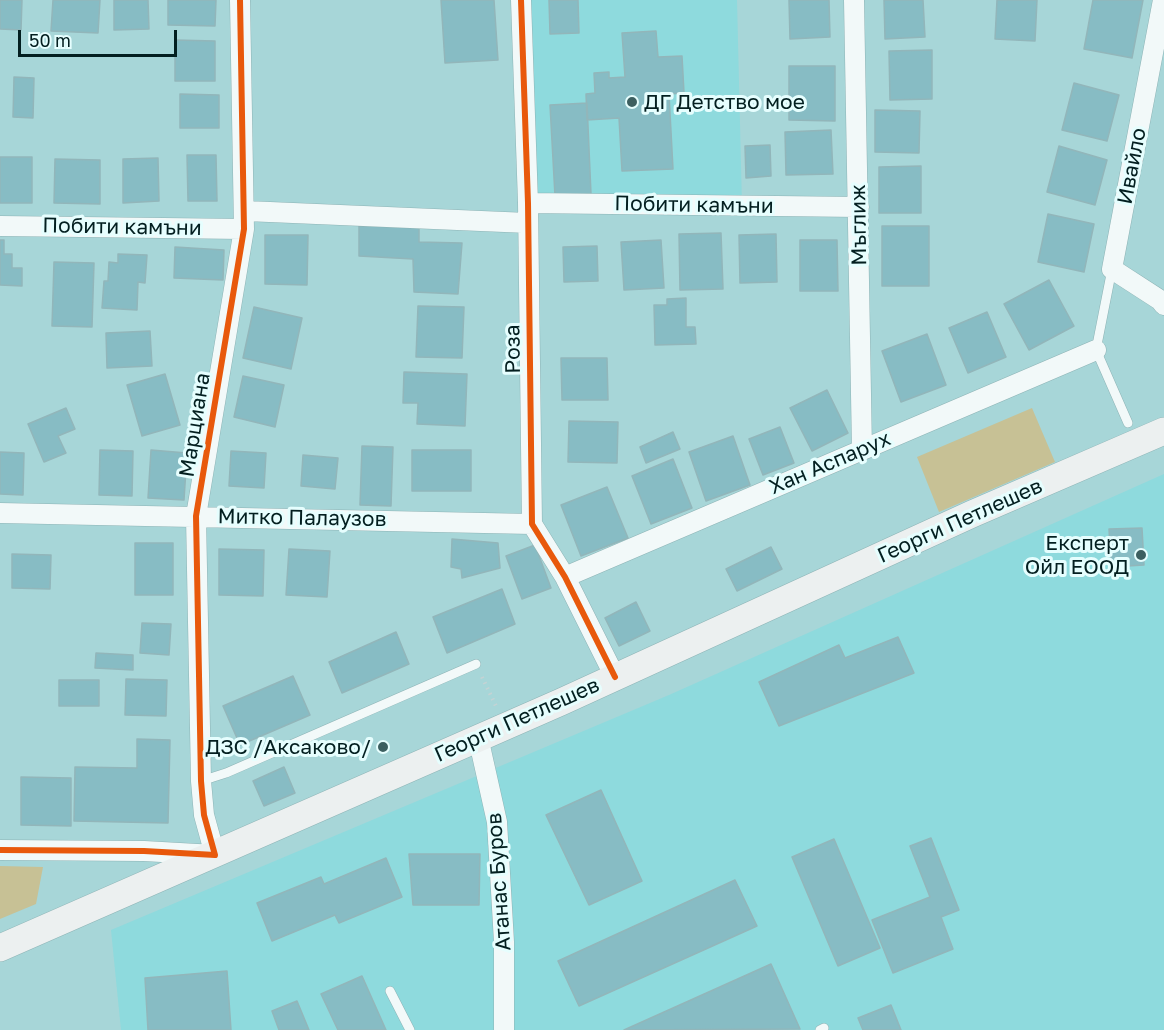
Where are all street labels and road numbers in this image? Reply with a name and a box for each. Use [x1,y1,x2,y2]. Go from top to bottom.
street label: Ивайло [1112,126,1152,206]
street label: Мъглиж [846,184,872,266]
street label: Побити камъни [614,191,774,219]
street label: Побити камъни [42,213,202,241]
street label: Роза [500,324,526,374]
street label: Марциана [174,371,216,479]
street label: Хан Аспарух [766,426,894,500]
street label: Георги Петлешев [874,473,1046,569]
street label: Митко Палаузов [217,504,387,532]
street label: Георги Петлешев [431,672,603,768]
street label: Атанас Буров [482,812,516,952]

